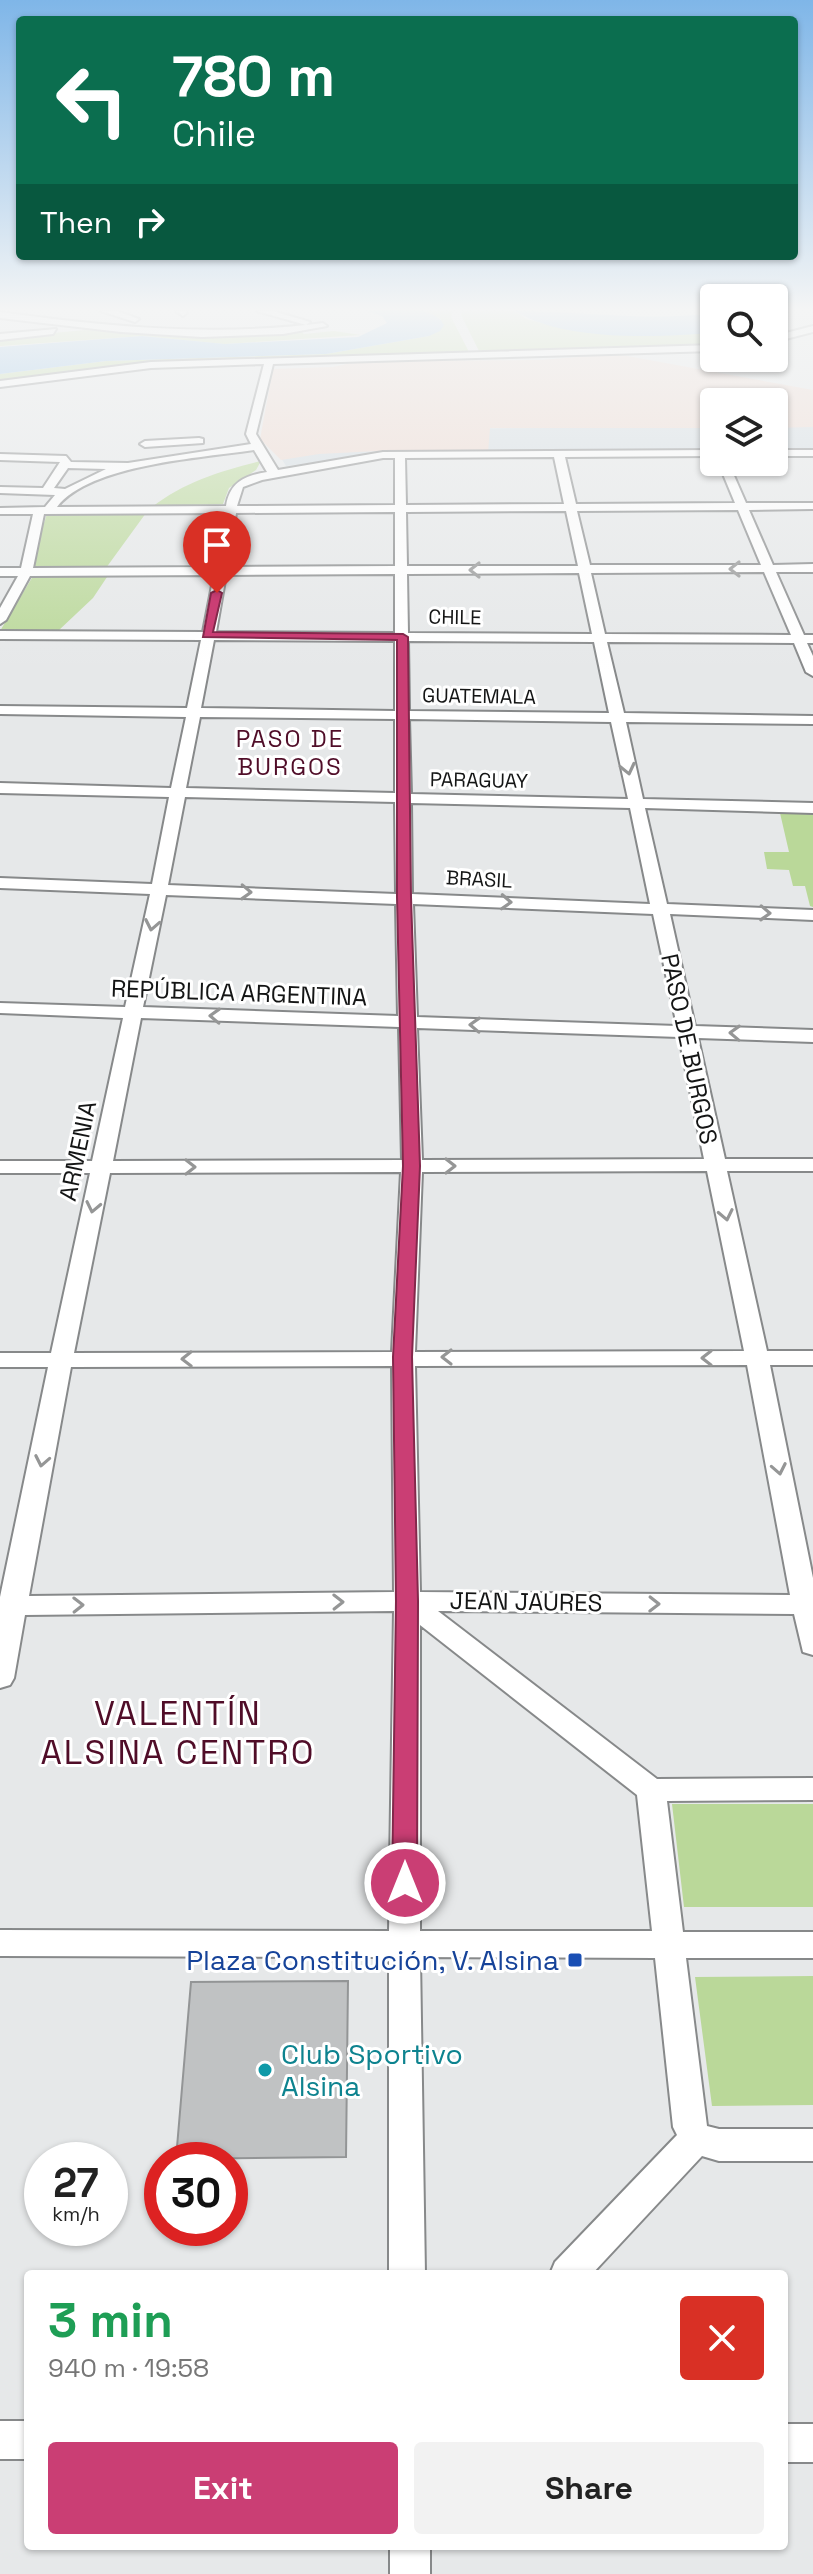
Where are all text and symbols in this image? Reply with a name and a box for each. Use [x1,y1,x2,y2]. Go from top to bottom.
text: 780 m [172,41,335,112]
icon: left [40,48,144,152]
text: Chile [172,111,256,157]
icon: right [128,200,172,244]
text: Then [40,203,112,242]
map controls [700,284,788,476]
button: search [700,284,788,372]
button: layers [700,388,788,476]
pin [183,511,251,593]
icon: arrive [195,523,239,567]
one-way arrow [728,560,741,577]
one-way arrow [468,561,481,579]
street label: CHILE [428,604,482,630]
street label: GUATEMALA [422,682,537,710]
district label: PASO DE BURGOS [236,723,344,782]
one-way arrow [618,762,635,776]
street label: PARAGUAY [430,766,528,794]
street label: BRASIL [445,864,513,894]
one-way arrow [240,883,253,900]
one-way arrow [500,893,513,910]
one-way arrow [759,904,772,921]
one-way arrow [144,918,161,931]
street label: PASO DE BURGOS [654,951,725,1147]
street label: REPÚBLICA ARGENTINA [110,973,368,1012]
one-way arrow [208,1007,221,1025]
one-way arrow [468,1016,481,1033]
one-way arrow [728,1024,741,1041]
street label: ARMENIA [52,1098,103,1204]
one-way arrow [444,1157,457,1175]
one-way arrow [184,1158,197,1176]
one-way arrow [86,1200,103,1213]
one-way arrow [717,1207,734,1221]
one-way arrow [440,1348,453,1366]
one-way arrow [700,1349,713,1367]
one-way arrow [180,1350,193,1368]
one-way arrow [34,1455,51,1468]
one-way arrow [770,1462,787,1475]
street label: JEAN JAURES [449,1585,603,1618]
one-way arrow [332,1593,345,1611]
one-way arrow [648,1595,661,1613]
one-way arrow [72,1596,85,1614]
district label: VALENTÍN ALSINA CENTRO [40,1692,316,1774]
position arrow [363,1841,447,1925]
place label: Plaza Constitución, V. Alsina [186,1942,559,1978]
marker: Plaza Constitución, V. Alsina [566,1951,584,1969]
place label: Club Sportivo Alsina [281,2036,463,2104]
marker: Club Sportivo Alsina [256,2061,274,2079]
speed limit sign: 30 [144,2142,248,2246]
text: 27 [53,2158,99,2209]
text: km/h [52,2201,100,2227]
text: 3 min [48,2290,173,2351]
button: close [680,2296,764,2380]
text: 940 m · 19:58 [48,2351,209,2385]
button: Exit [48,2442,398,2534]
button: Share [414,2442,764,2534]

